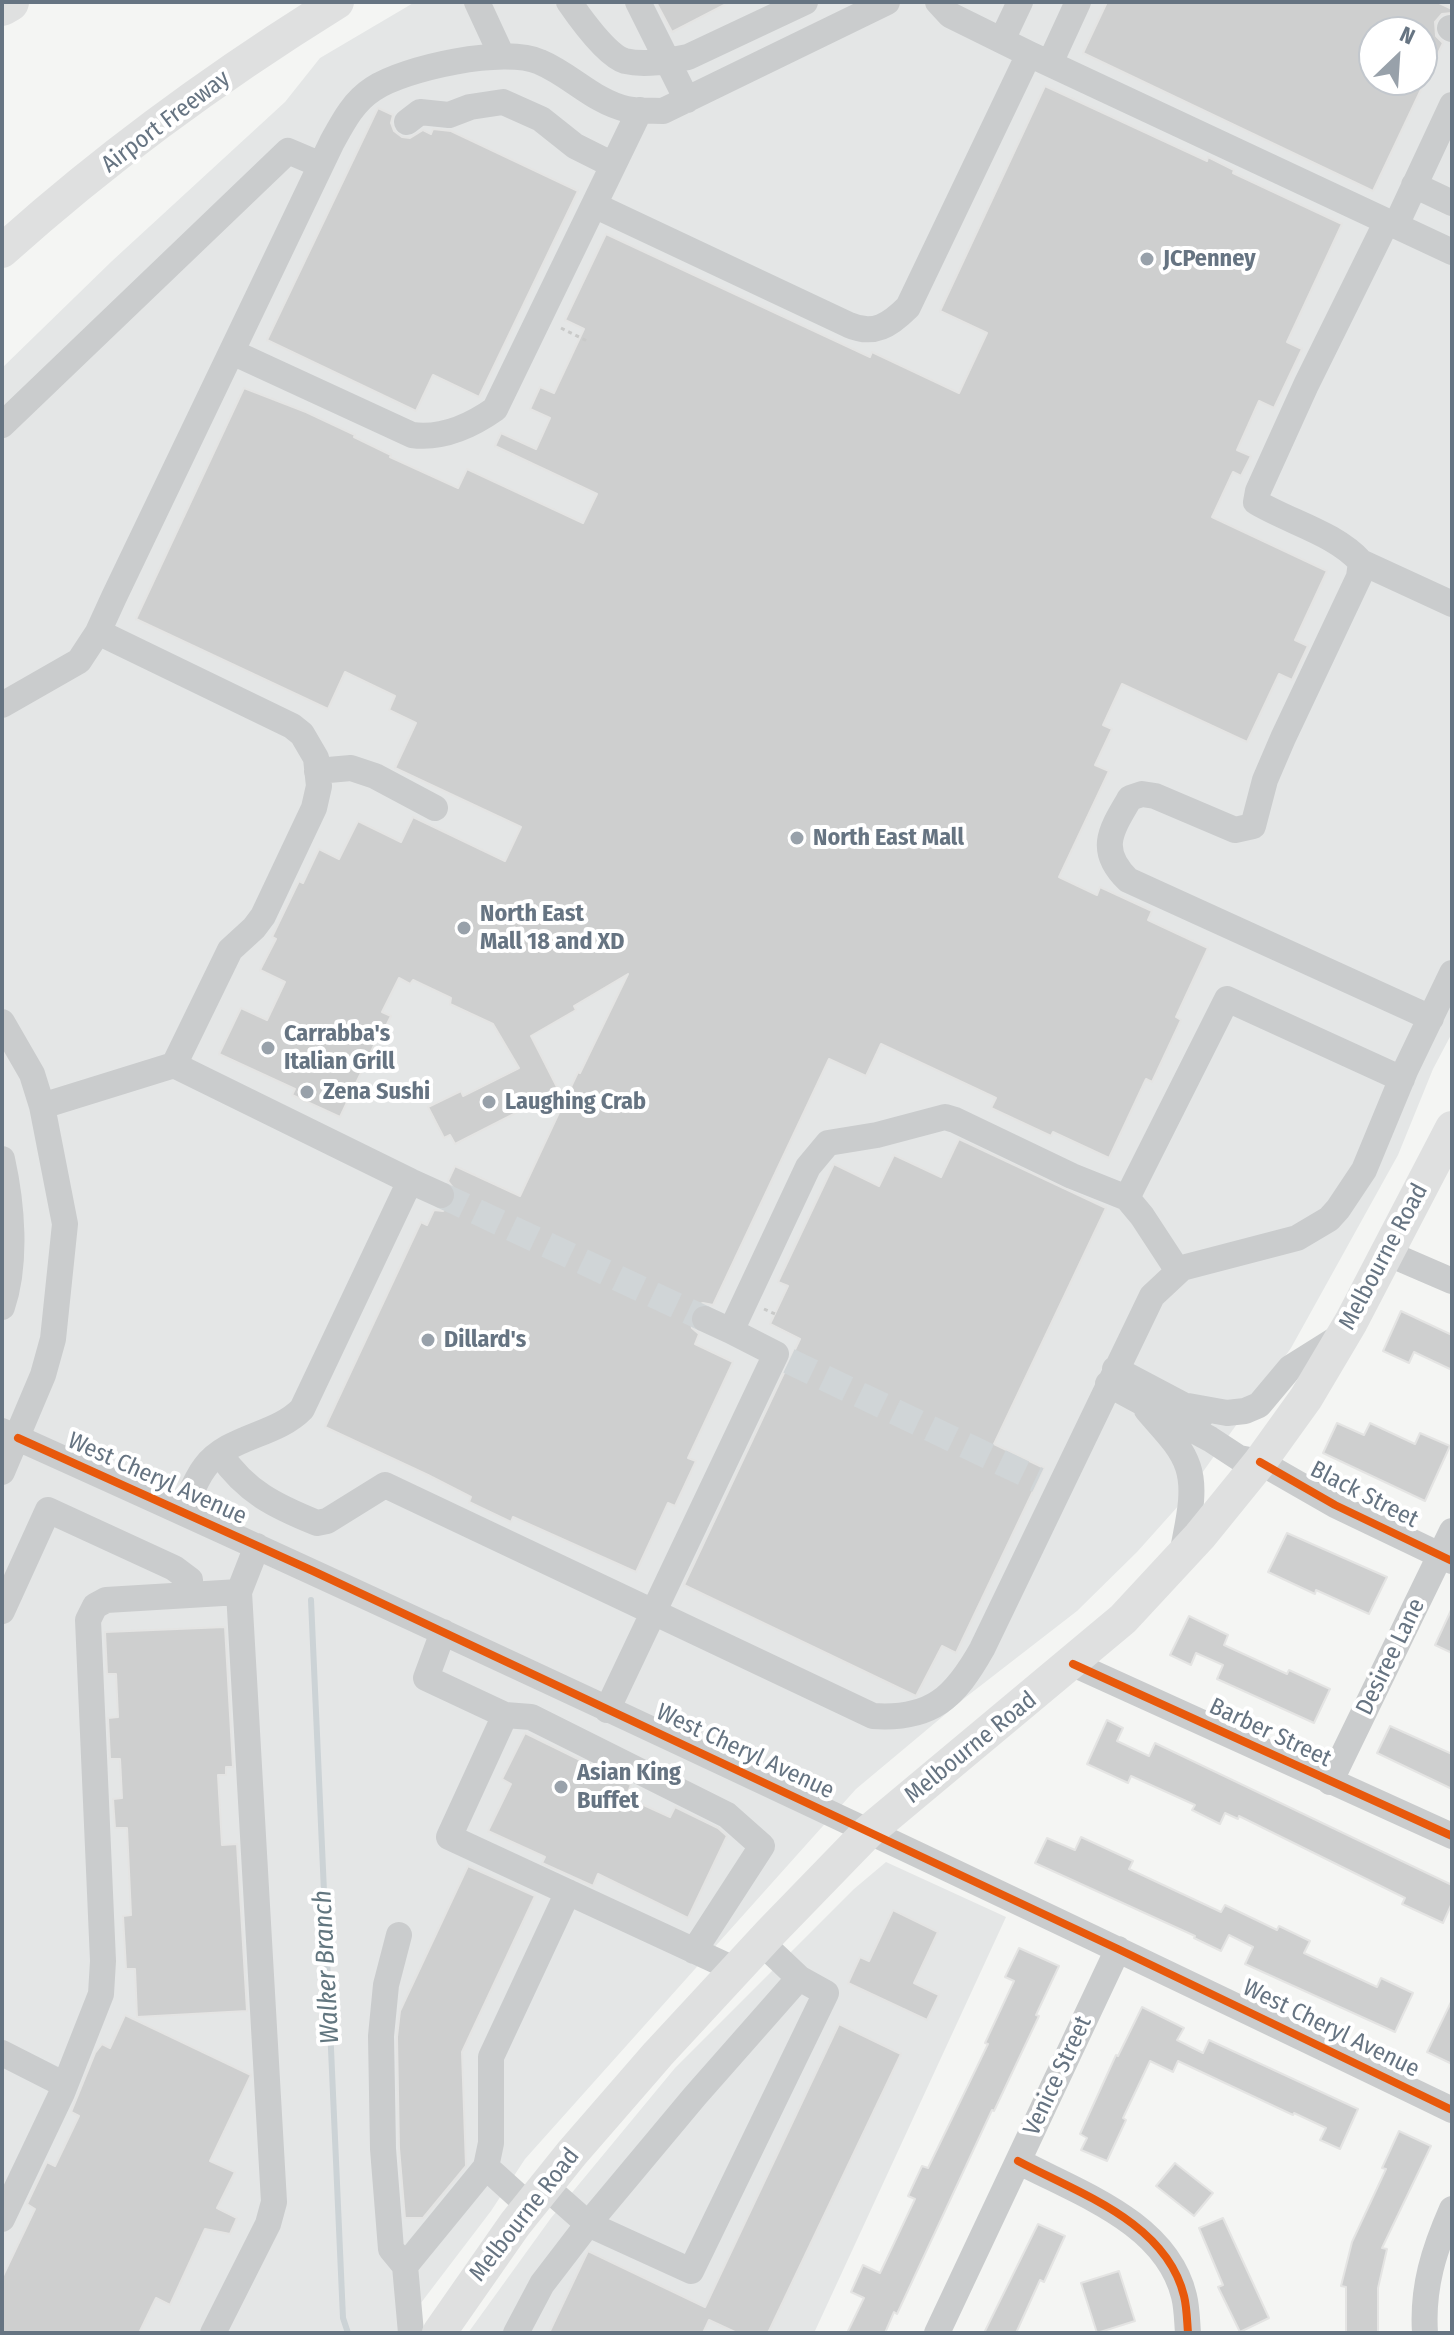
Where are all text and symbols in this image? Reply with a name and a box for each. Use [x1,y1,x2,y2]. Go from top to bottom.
north arrow [1358,16,1438,96]
text: N [1396,21,1419,51]
street label: Airport Freeway [96,64,236,180]
place label: JCPenney [1163,245,1256,273]
marker: JCPenney [1138,250,1156,268]
place label: North East Mall [813,824,964,852]
marker: North East Mall [788,829,806,847]
place label: North East Mall 18 and XD [480,900,624,956]
marker: North East Mall 18 and XD [455,919,473,937]
place label: Carrabba's Italian Grill [284,1020,395,1076]
marker: Carrabba's Italian Grill [259,1039,277,1057]
place label: Zena Sushi [323,1078,430,1106]
marker: Zena Sushi [298,1083,316,1101]
place label: Laughing Crab [505,1088,646,1116]
marker: Laughing Crab [480,1093,498,1111]
street label: Melbourne Road [1333,1179,1435,1335]
place label: Dillard's [444,1326,526,1354]
marker: Dillard's [419,1331,437,1349]
street label: West Cheryl Avenue [63,1427,251,1531]
street label: Black Street [1305,1456,1423,1534]
street label: Desiree Lane [1350,1594,1432,1720]
street label: Melbourne Road [899,1686,1043,1810]
street label: Barber Street [1205,1692,1335,1774]
street label: West Cheryl Avenue [651,1698,839,1806]
place label: Asian King Buffet [577,1759,681,1815]
marker: Asian King Buffet [552,1778,570,1796]
water label: Walker Branch [307,1889,347,2045]
street label: West Cheryl Avenue [1238,1974,1424,2084]
street label: Venice Street [1018,2012,1098,2140]
street label: Melbourne Road [464,2143,586,2287]

